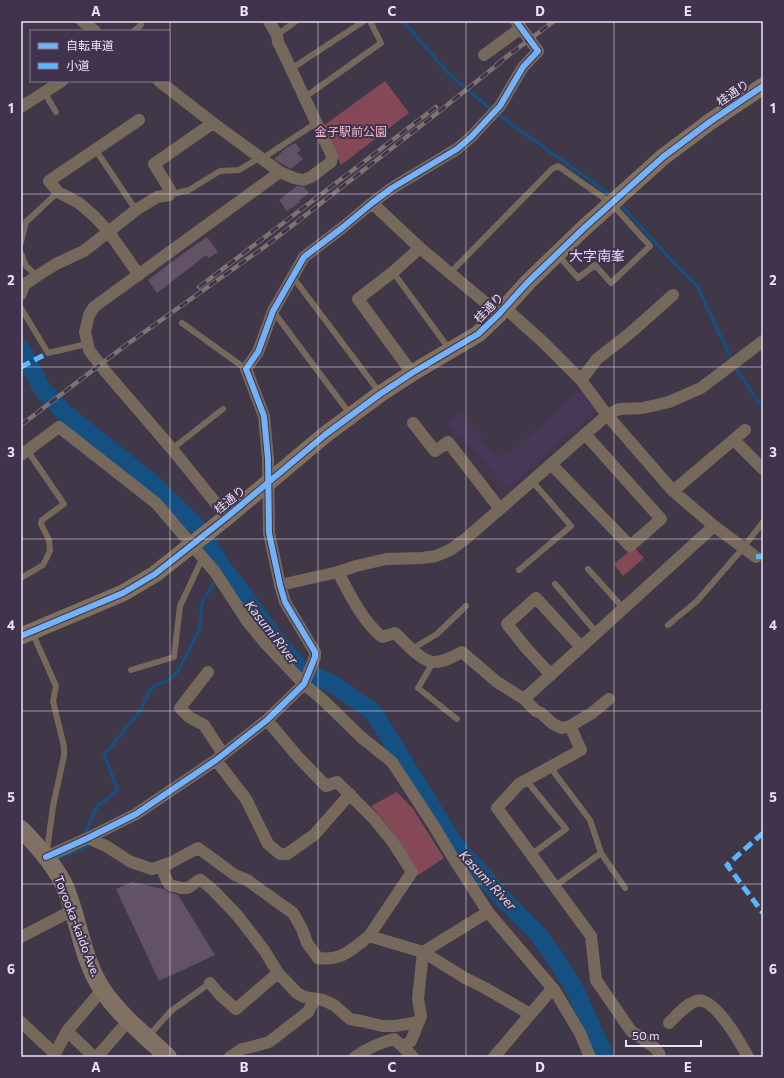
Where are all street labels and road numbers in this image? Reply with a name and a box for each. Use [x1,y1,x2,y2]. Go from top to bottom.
street label: 桂通り [714,76,751,108]
street label: 桂通り [471,289,506,325]
street label: 桂通り [211,482,248,516]
street label: Toyooka-kaido Ave. [52,873,104,978]

